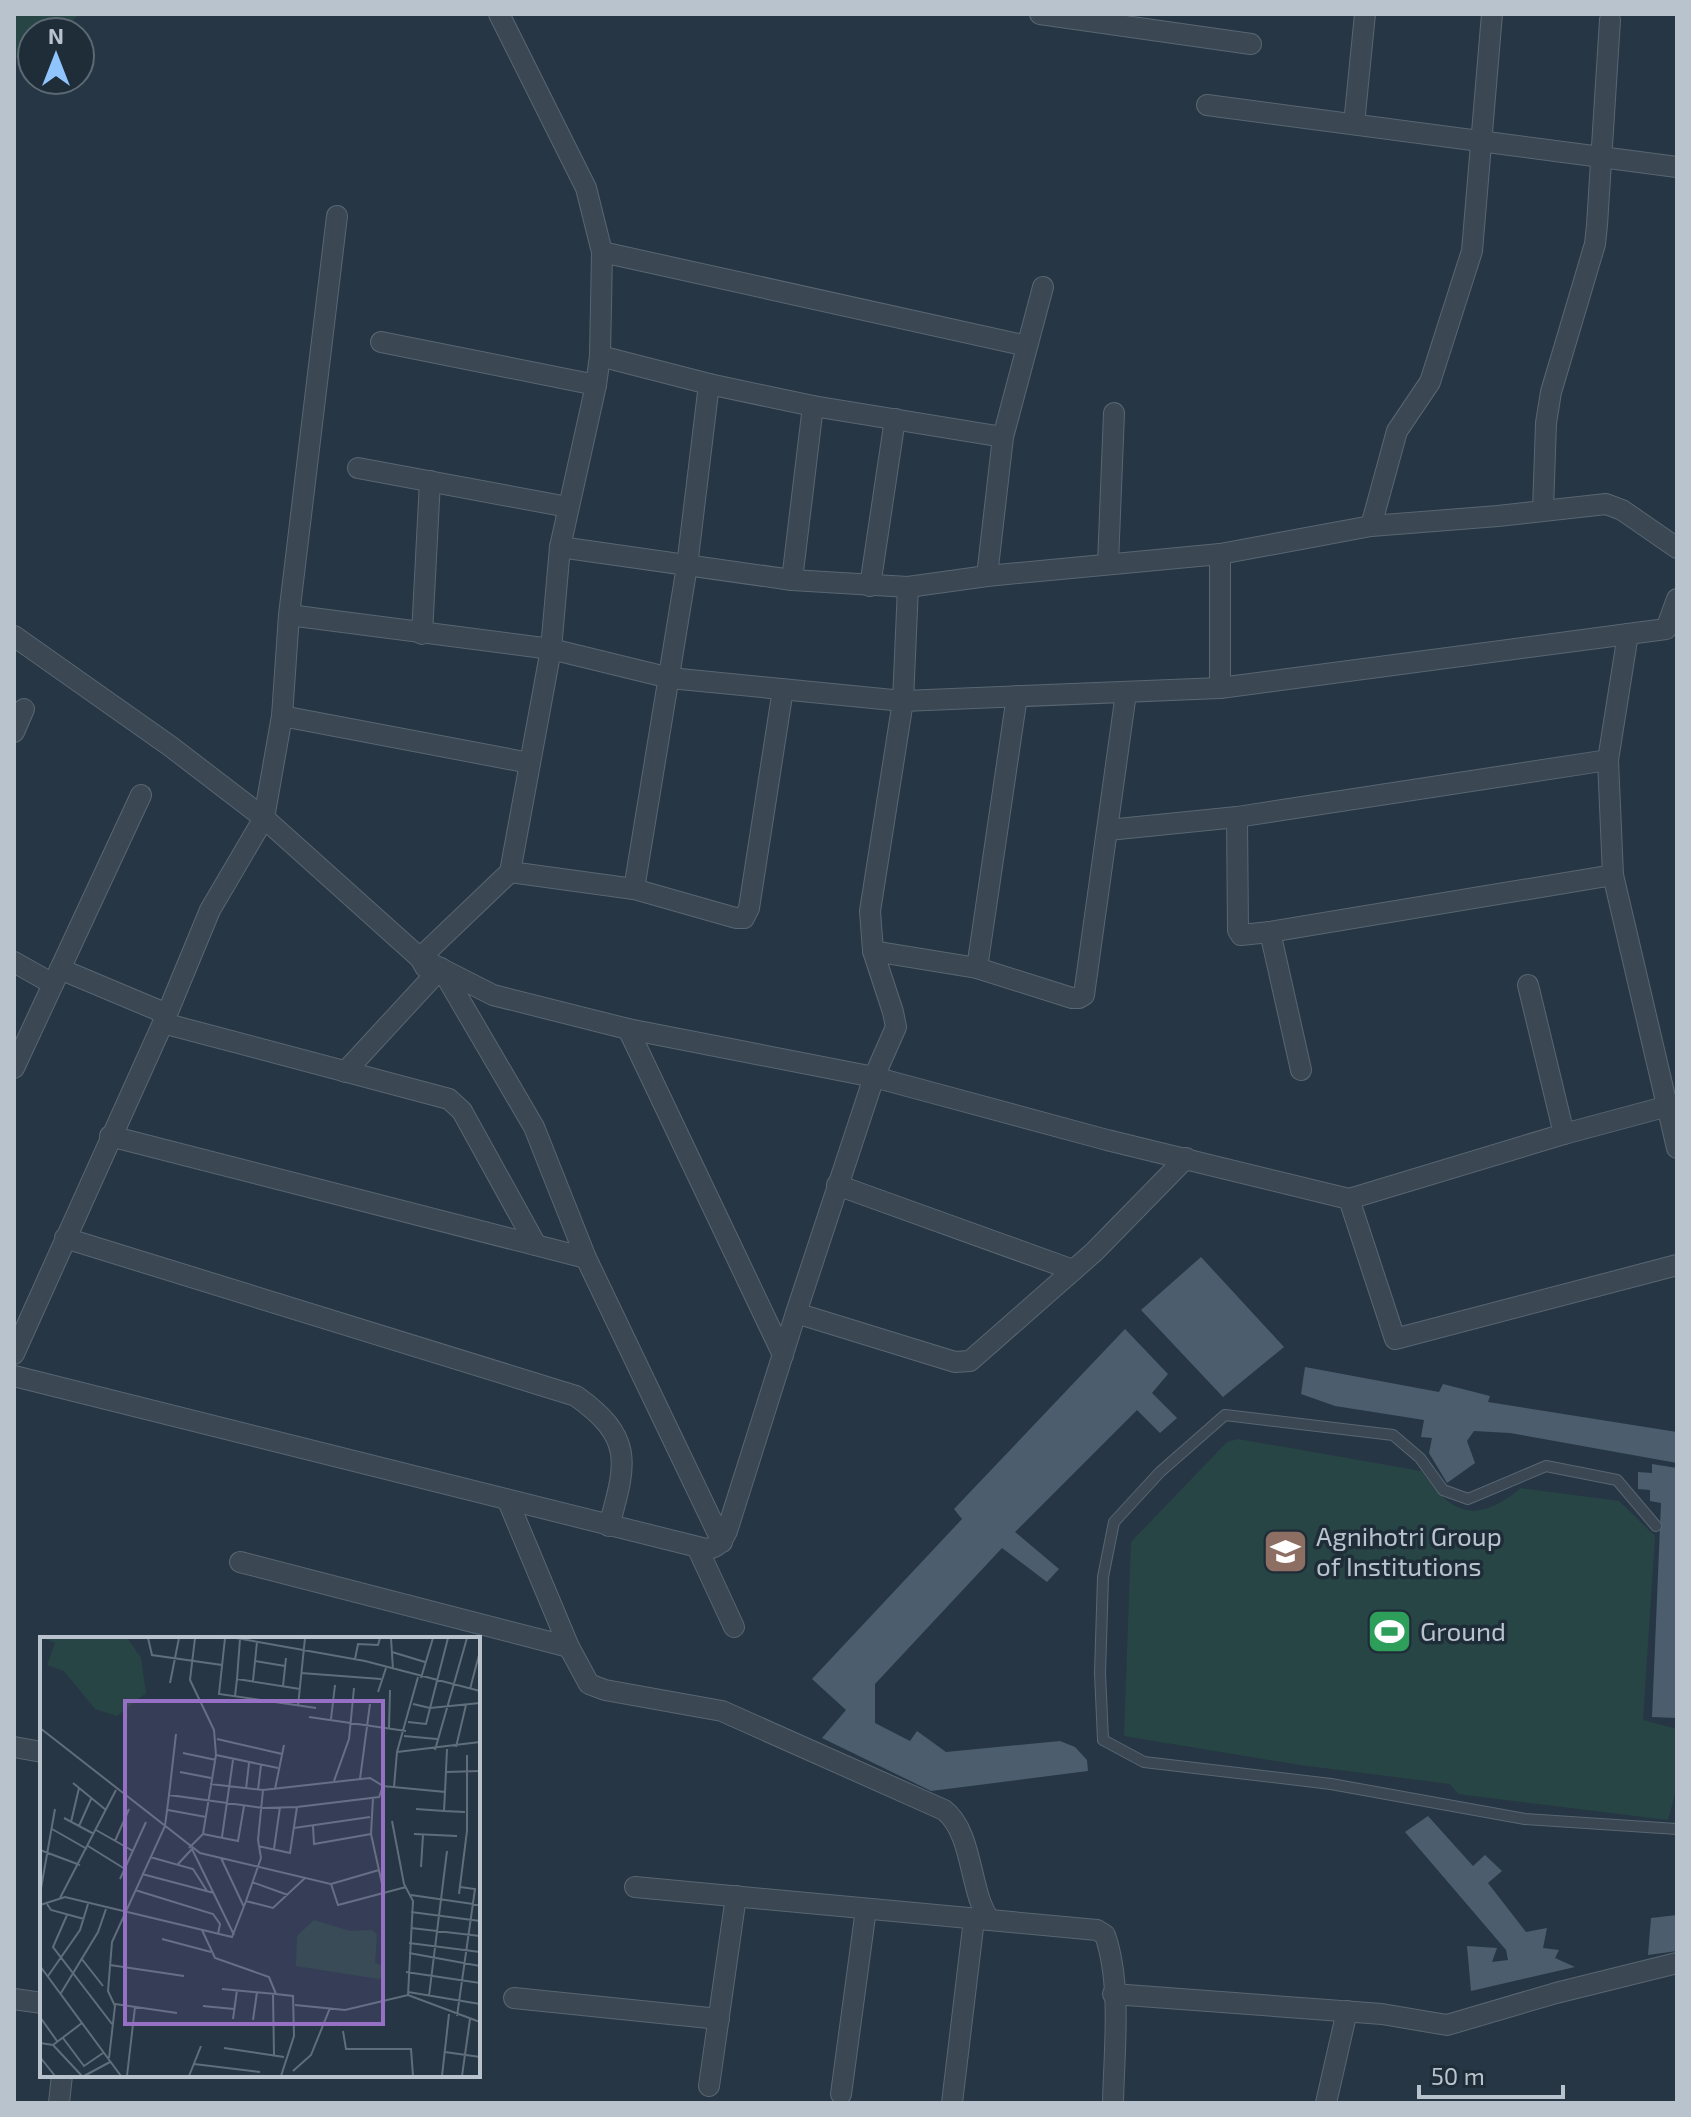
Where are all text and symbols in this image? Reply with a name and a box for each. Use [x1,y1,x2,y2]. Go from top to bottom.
north arrow [16,16,96,96]
text: N [48,22,64,48]
place label: Agnihotri Group of Institutions [1316,1520,1502,1581]
school or university icon: Agnihotri Group of Institutions [1261,1528,1309,1576]
sports icon: Ground [1365,1608,1413,1656]
place label: Ground [1420,1615,1506,1646]
inset map [40,1637,480,2077]
scale bar [1419,2049,1563,2099]
text: 50 m [1431,2061,1485,2090]

